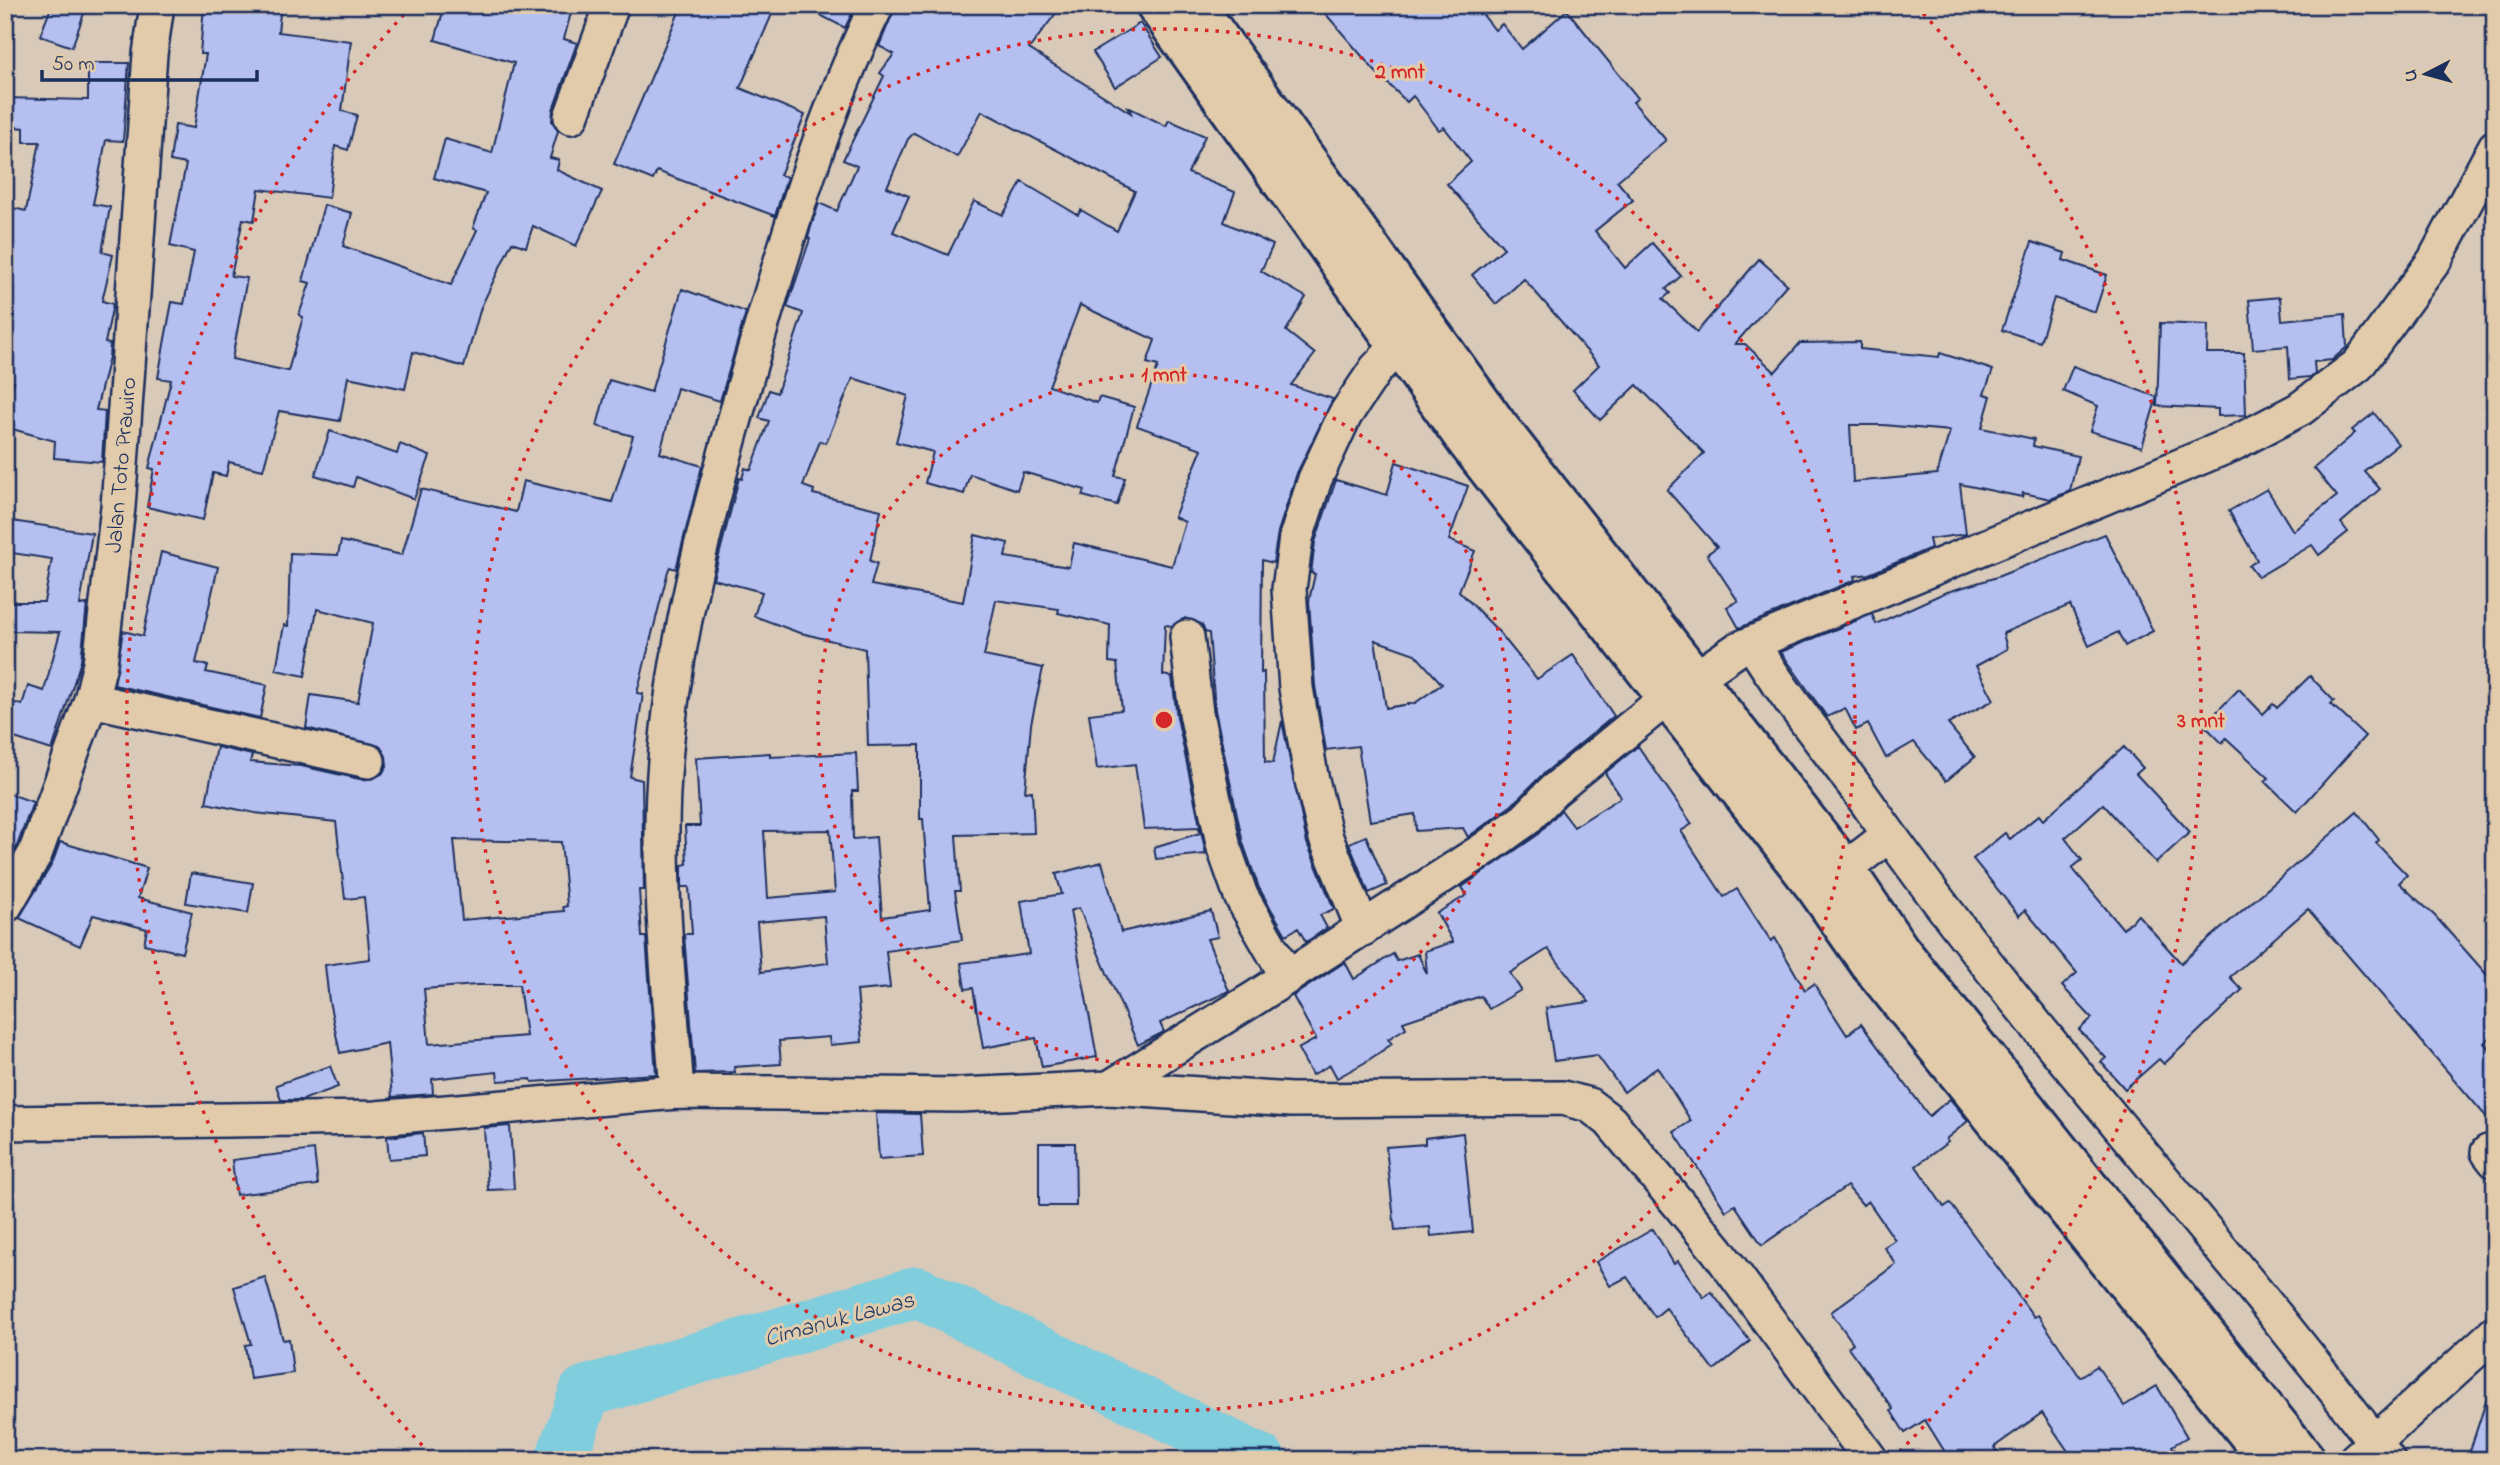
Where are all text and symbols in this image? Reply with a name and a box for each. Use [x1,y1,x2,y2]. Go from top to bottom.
scale bar [42,38,257,82]
north arrow [2392,38,2462,108]
text: 50 m [52,50,95,80]
text: 2 mnt [1374,58,1426,88]
text: U [2398,68,2426,83]
text: 1 mnt [1141,361,1188,391]
street label: Jalan Toto Prawiro [98,376,147,555]
text: 3 mnt [2176,707,2226,737]
centre of rings [1152,708,1176,732]
water label: Cimanuk Lawas [761,1283,919,1357]

